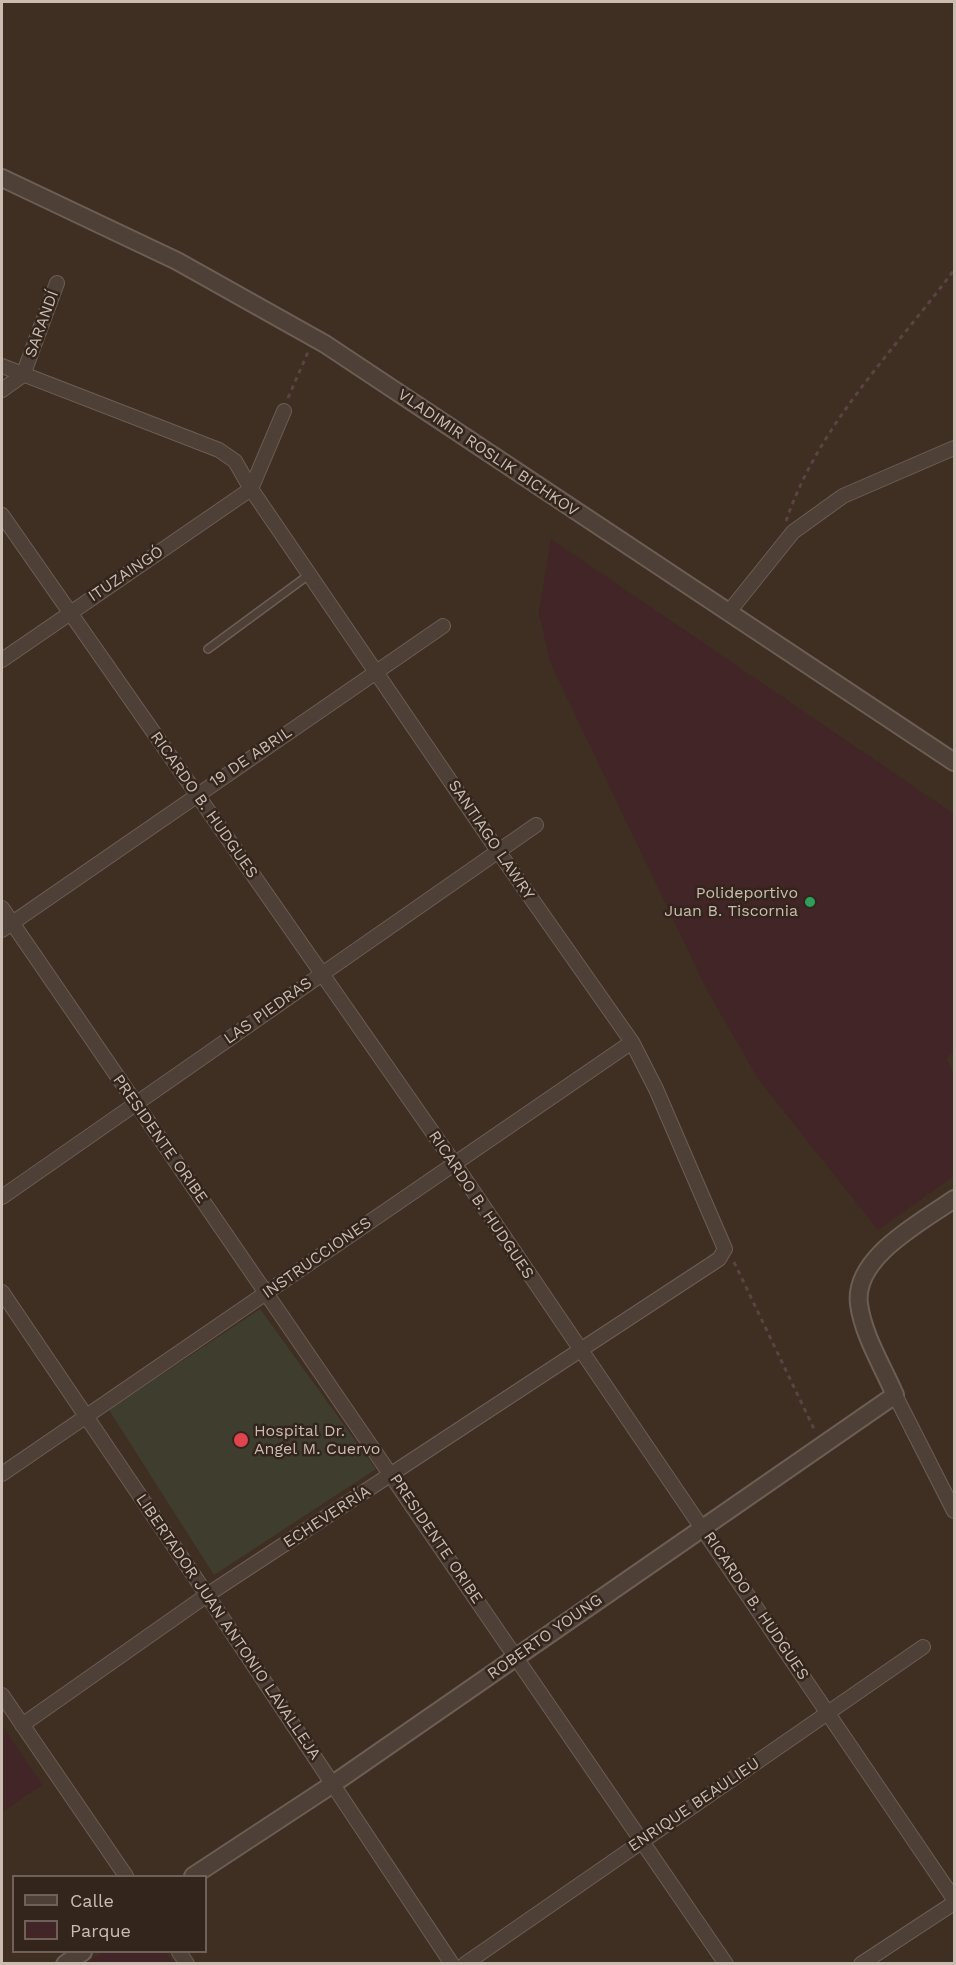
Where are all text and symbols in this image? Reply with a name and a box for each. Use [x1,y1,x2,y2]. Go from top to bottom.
street label: SARANDÍ [21,288,63,360]
street label: VLADIMIR ROSLIK BICHKOV [394,385,582,521]
street label: ITUZAINGÓ [85,542,167,606]
street label: 19 DE ABRIL [206,723,296,791]
street label: RICARDO B. HUDGUES [146,728,262,882]
street label: SANTIAGO LAWRY [444,776,538,904]
place label: Polideportivo Juan B. Tiscornia [664,883,798,921]
marker: Polideportivo Juan B. Tiscornia [803,895,817,909]
street label: LAS PIEDRAS [220,974,316,1048]
street label: PRESIDENTE ORIBE [108,1071,212,1207]
street label: RICARDO B. HUDGUES [424,1127,538,1283]
street label: INSTRUCCIONES [259,1213,375,1303]
place label: Hospital Dr. Angel M. Cuervo [254,1421,380,1459]
marker: Hospital Dr. Angel M. Cuervo [232,1431,250,1449]
street label: PRESIDENTE ORIBE [385,1470,487,1608]
street label: ECHEVERRÍA [280,1482,374,1552]
street label: LIBERTADOR JUAN ANTONIO LAVALLEJA [132,1490,324,1764]
street label: RICARDO B. HUDGUES [699,1528,813,1684]
street label: ROBERTO YOUNG [484,1590,606,1684]
street label: ENRIQUE BEAULIEU [625,1754,763,1856]
legend [12,1875,207,1953]
text: Calle [70,1890,114,1911]
text: Parque [70,1920,131,1941]

